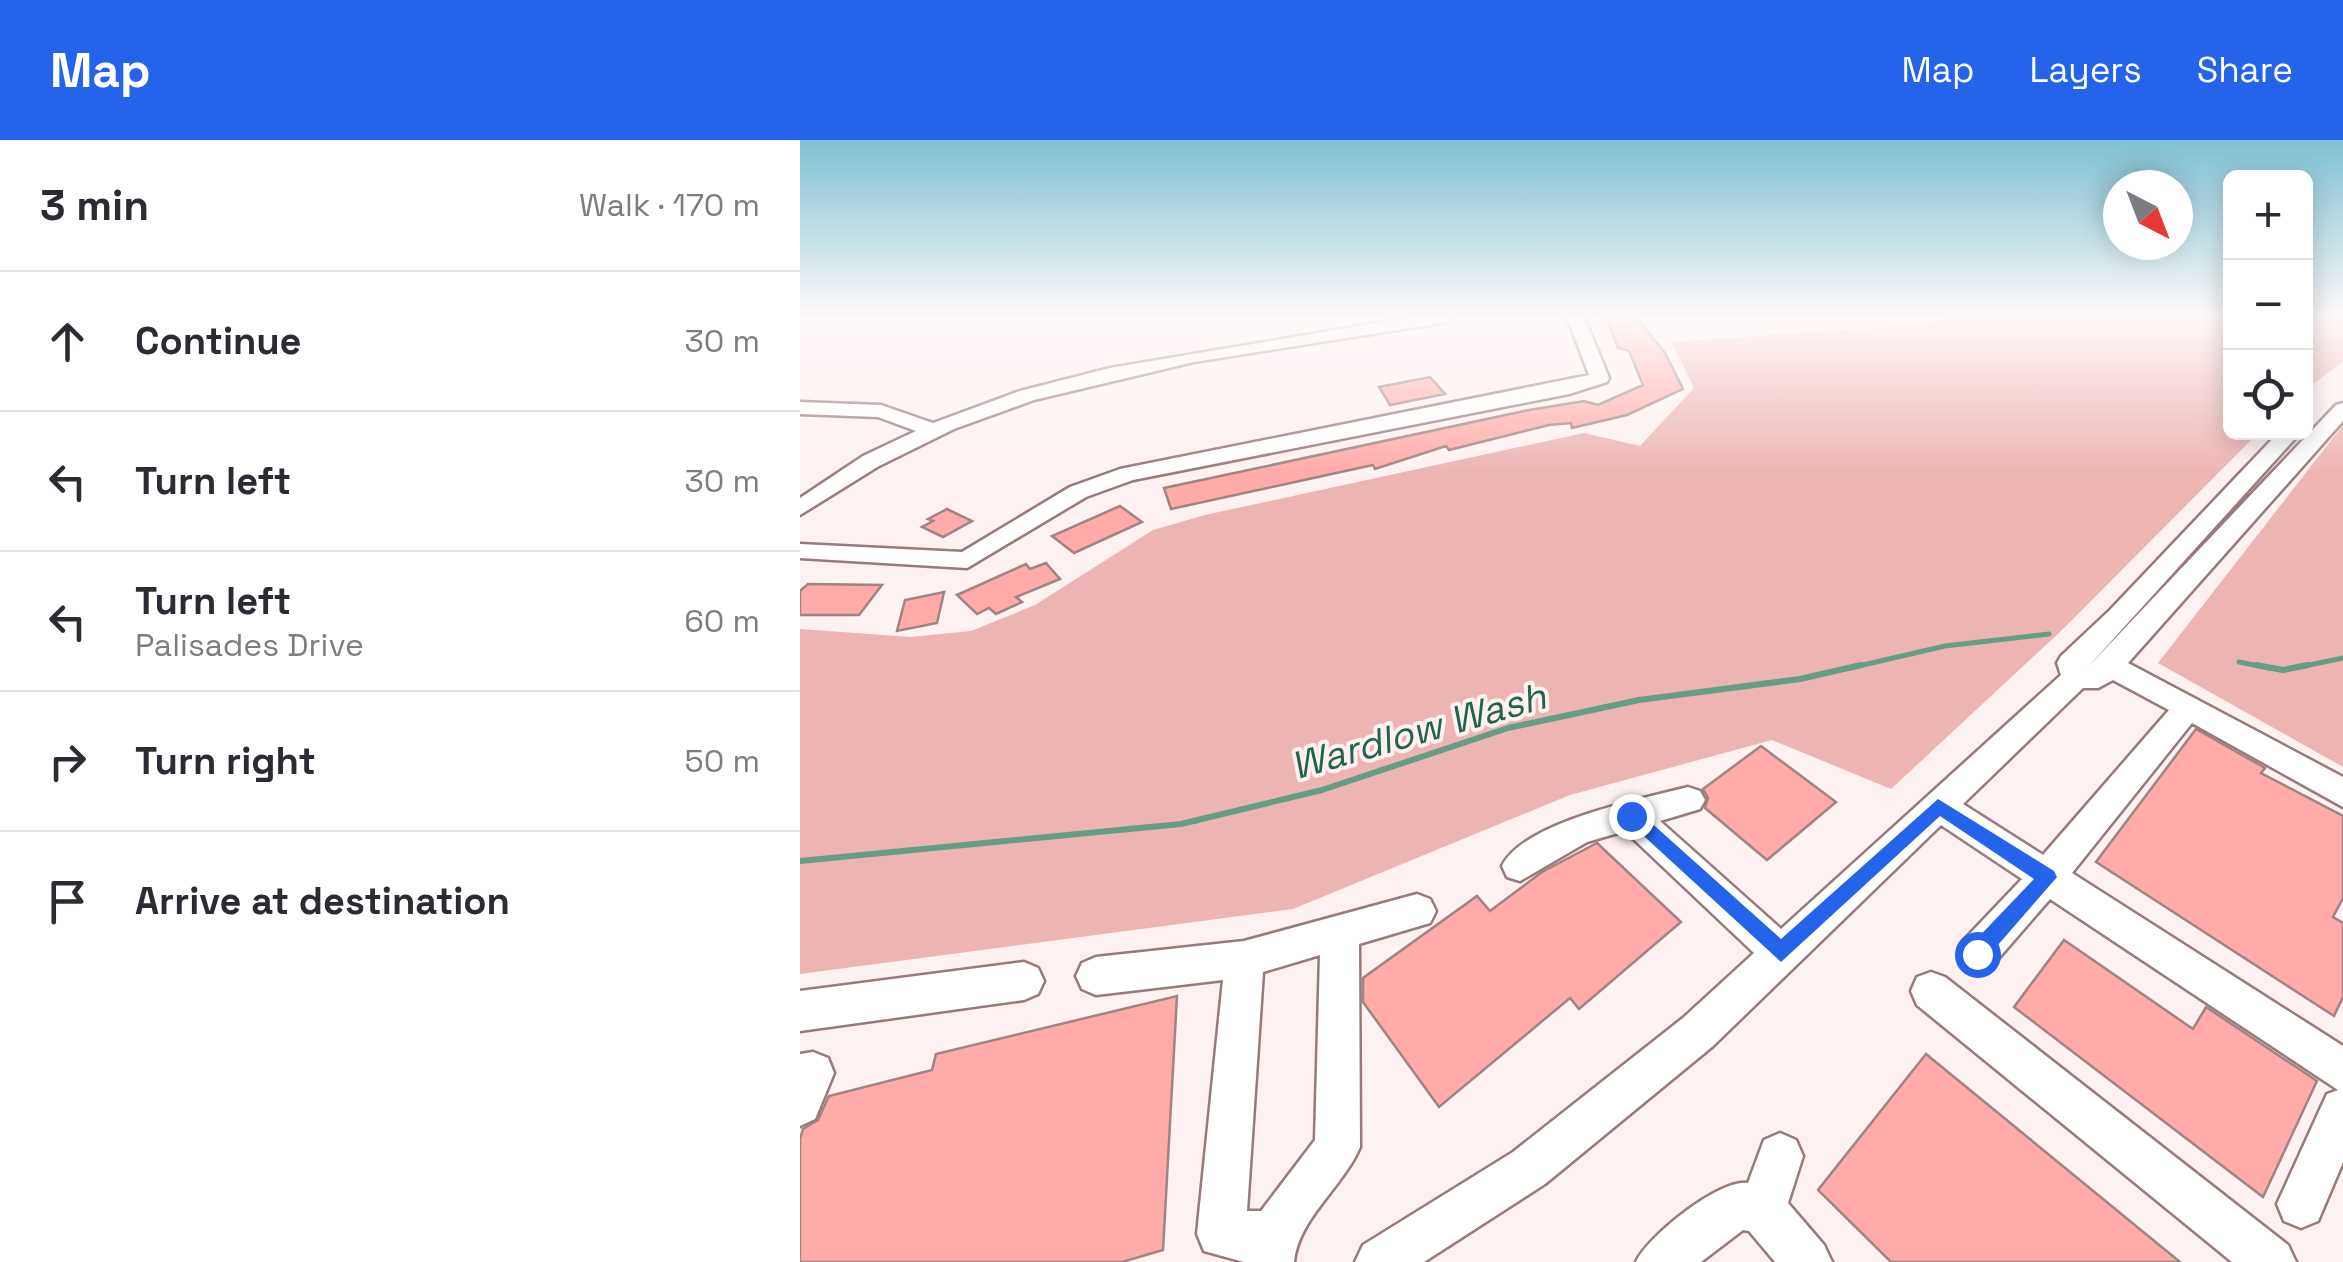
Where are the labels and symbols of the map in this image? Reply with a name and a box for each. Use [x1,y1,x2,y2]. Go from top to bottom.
north arrow [2103,170,2193,260]
water label: Wardlow Wash [1285,671,1552,790]
route end [1609,794,1655,840]
route start [1955,932,2001,978]

